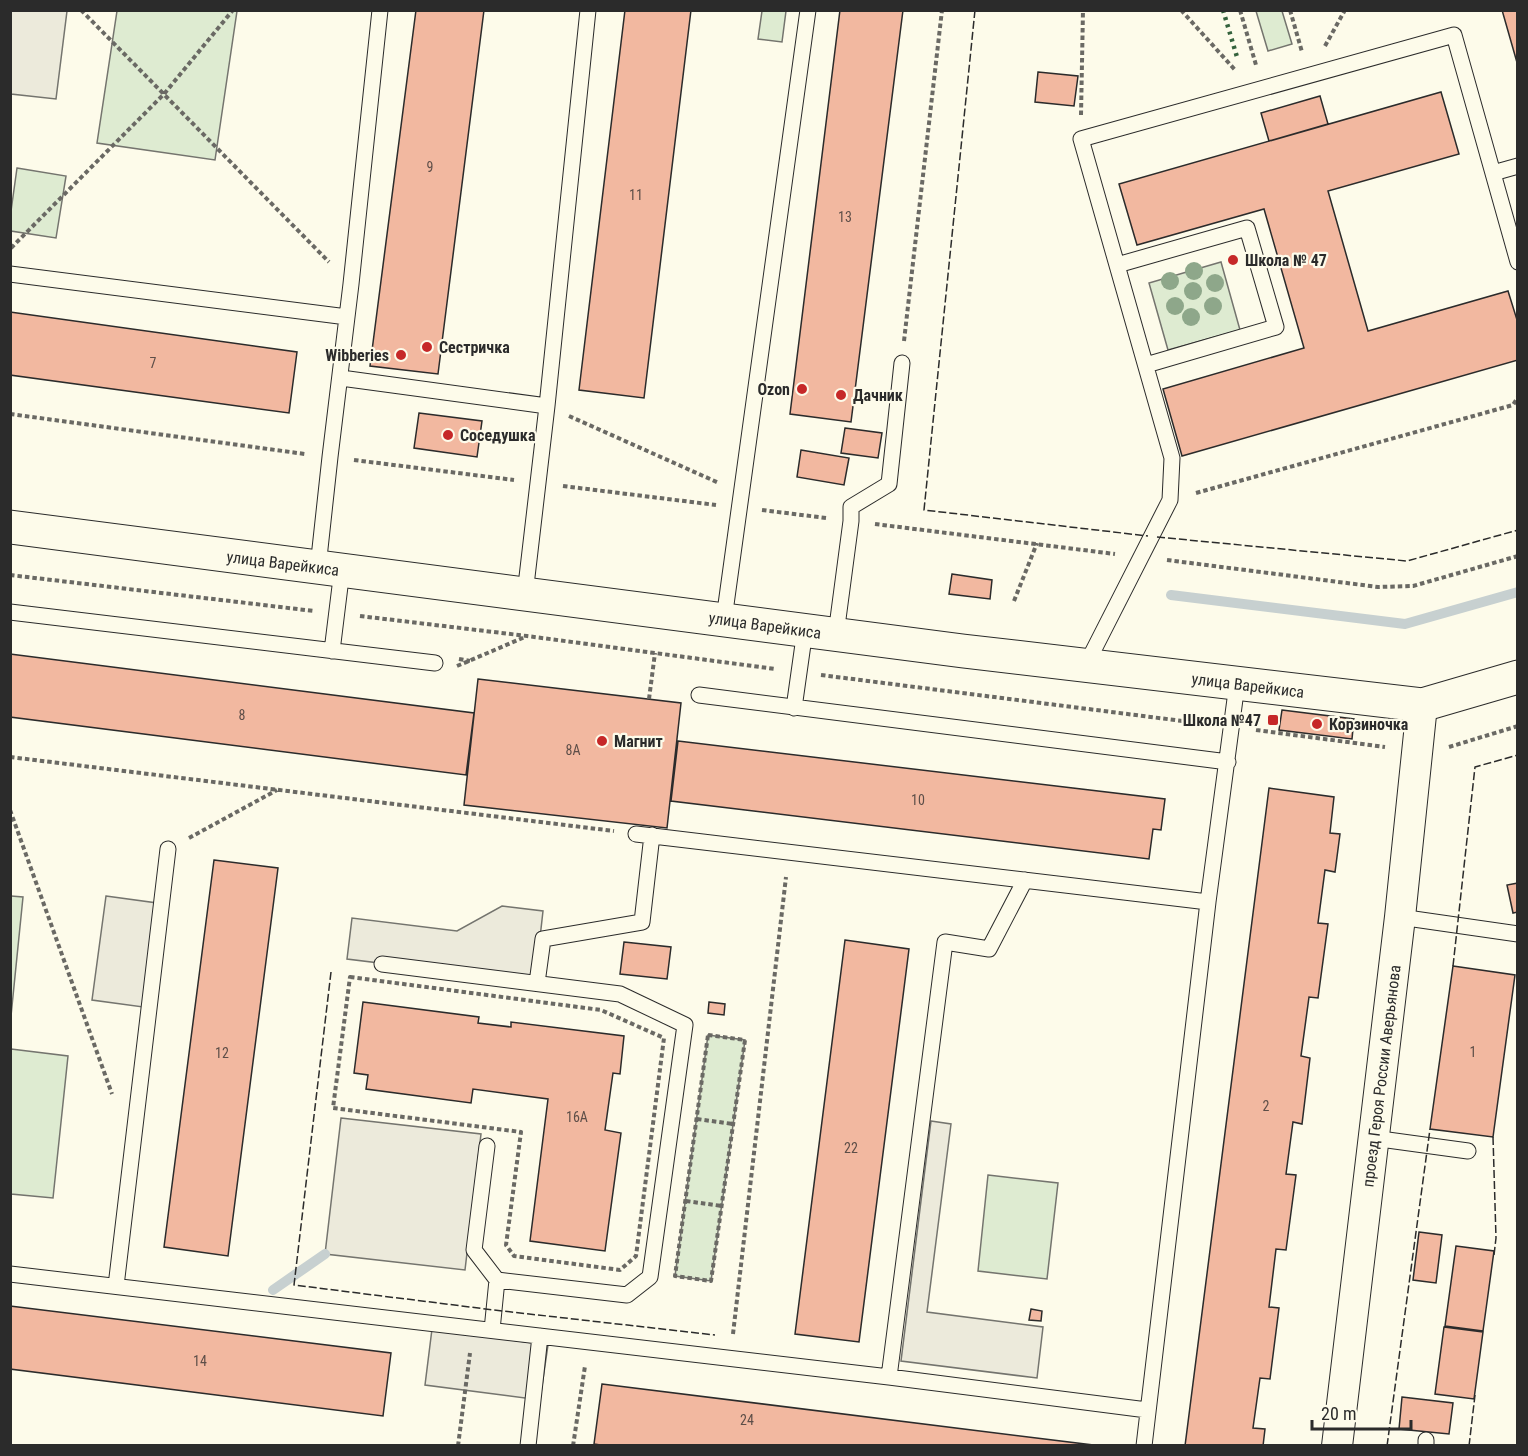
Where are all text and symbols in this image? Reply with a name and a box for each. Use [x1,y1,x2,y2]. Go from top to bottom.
house number: 9 [427,159,433,175]
house number: 11 [629,187,643,203]
house number: 13 [838,209,852,225]
place label: Школа № 47 [1245,251,1327,270]
marker: Школа № 47 [1226,253,1240,267]
place label: Сестричка [439,338,510,357]
marker: Сестричка [420,340,434,354]
place label: Wibberies [325,346,389,365]
marker: Wibberies [394,348,408,362]
house number: 7 [150,355,157,371]
place label: Ozon [757,380,790,399]
marker: Ozon [795,382,809,396]
place label: Дачник [853,386,903,405]
marker: Дачник [834,388,848,402]
place label: Соседушка [460,426,536,445]
marker: Соседушка [441,428,455,442]
street label: улица Варейкиса [226,547,340,580]
street label: улица Варейкиса [708,608,822,643]
street label: улица Варейкиса [1191,669,1305,702]
house number: 8 [239,707,246,723]
place label: Школа №47 [1183,711,1261,730]
marker: Школа №47 [1266,713,1280,727]
place label: Корзиночка [1329,715,1409,734]
marker: Корзиночка [1310,717,1324,731]
place label: Магнит [614,732,663,751]
marker: Магнит [595,734,609,748]
house number: 8А [566,742,580,758]
house number: 10 [911,792,925,808]
street label: проезд Героя России Аверьянова [1358,964,1405,1188]
house number: 1 [1470,1044,1476,1060]
house number: 12 [215,1045,229,1061]
house number: 2 [1263,1098,1270,1114]
house number: 16А [566,1109,588,1125]
house number: 22 [844,1140,858,1156]
house number: 14 [193,1353,207,1369]
scale bar [1312,1393,1411,1431]
text: 20 m [1321,1403,1356,1424]
house number: 24 [740,1412,754,1428]

